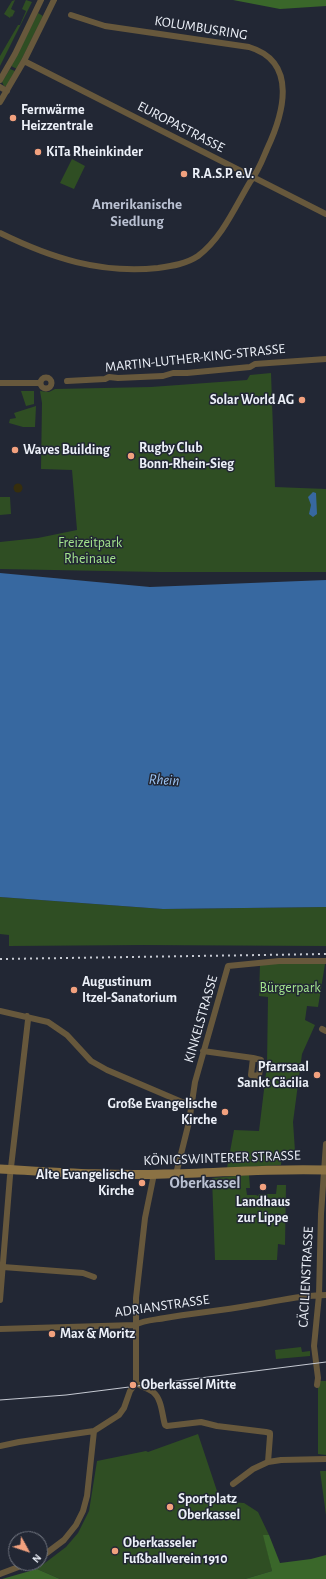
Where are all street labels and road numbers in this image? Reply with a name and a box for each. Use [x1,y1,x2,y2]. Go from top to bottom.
street label: KOLUMBUSRING [153,12,249,44]
street label: EUROPASTRASSE [135,98,227,156]
street label: MARTIN-LUTHER-KING-STRASSE [104,340,286,376]
street label: KINKELSTRASSE [180,973,222,1065]
street label: KÖNIGSWINTERER STRASSE [143,1147,301,1169]
street label: CÄCILIENSTRASSE [295,1226,317,1328]
street label: ADRIANSTRASSE [114,1291,210,1321]

